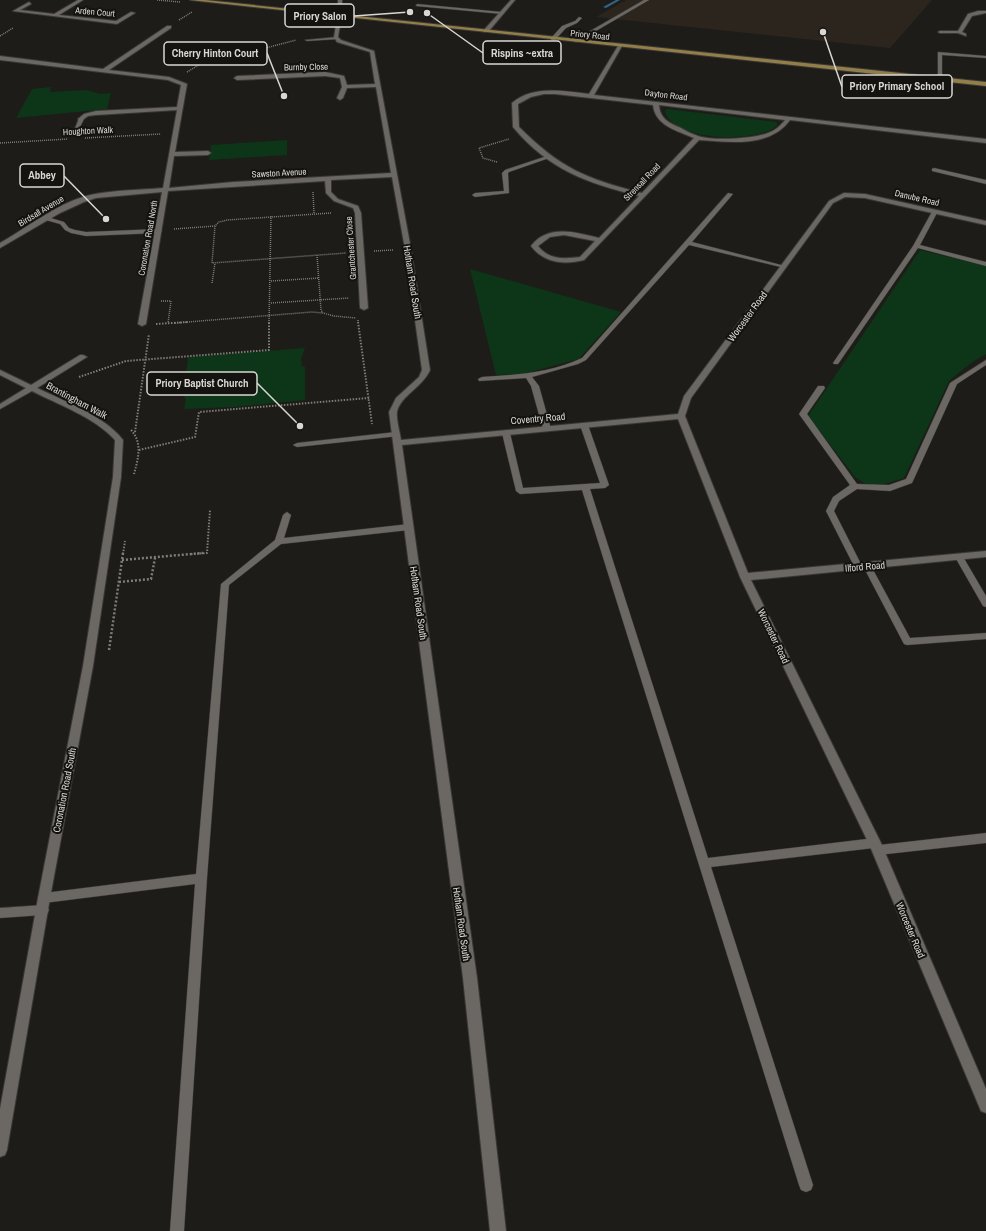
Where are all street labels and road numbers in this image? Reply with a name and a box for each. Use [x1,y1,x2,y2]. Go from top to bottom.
street label: Arden Court [74,4,115,20]
street label: Priory Road [570,27,610,43]
street label: Burnby Close [284,61,328,73]
street label: Dayton Road [644,86,688,104]
street label: Houghton Walk [63,124,114,138]
street label: Strensall Road [621,160,663,204]
street label: Sawston Avenue [251,166,307,180]
street label: Danube Road [893,187,941,209]
street label: Birdsall Avenue [16,193,66,229]
street label: Coronation Road North [135,199,161,277]
street label: Grantchester Close [343,216,359,280]
street label: Hotham Road South [400,244,425,320]
street label: Worcester Road [725,289,770,344]
street label: Brantingham Walk [44,379,110,422]
street label: Coventry Road [510,410,566,427]
street label: Ilford Road [844,558,886,575]
street label: Hotham Road South [407,565,430,641]
street label: Worcester Road [755,607,792,666]
street label: Coronation Road South [50,747,79,834]
street label: Hotham Road South [450,886,473,962]
street label: Worcester Road [893,900,928,960]

